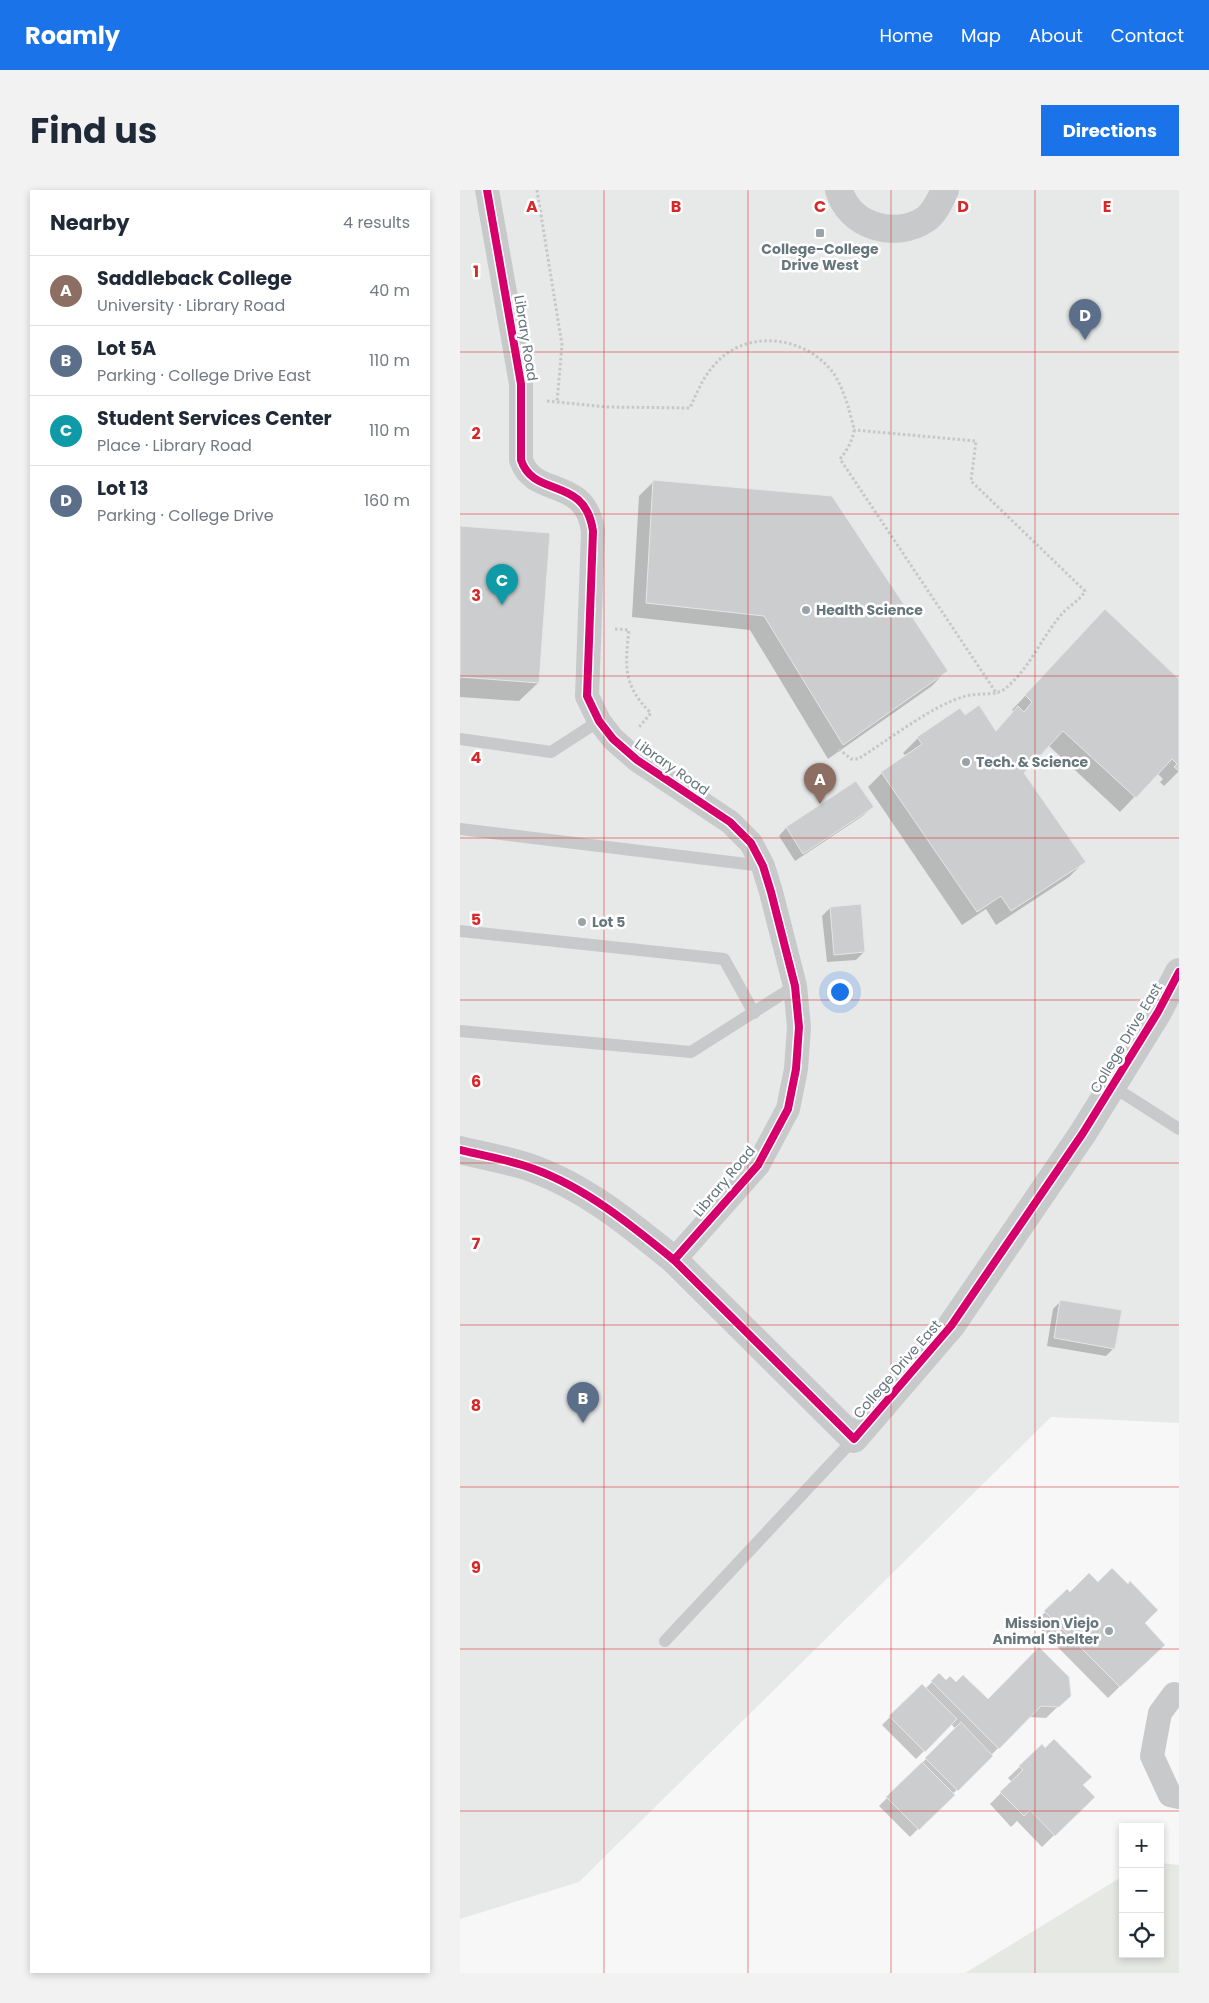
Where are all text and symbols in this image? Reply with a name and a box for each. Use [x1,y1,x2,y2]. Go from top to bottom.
text: Roamly [25,19,120,52]
text: Home [879,23,933,48]
text: Map [961,23,1001,48]
text: About [1029,23,1083,48]
text: Contact [1111,23,1184,48]
button: Directions [1041,105,1179,156]
text: Find us [30,106,157,155]
text: A [526,195,538,218]
text: B [671,195,681,218]
text: C [814,195,826,218]
text: D [957,195,969,218]
text: E [1103,195,1111,218]
text: Nearby [50,208,130,237]
text: 4 results [343,211,410,234]
marker: College-College Drive West [814,227,826,239]
place label: College-College Drive West [761,239,879,275]
text: 1 [473,260,479,283]
text: Saddleback College [97,265,292,292]
text: A [60,279,72,302]
text: 40 m [369,279,410,302]
text: University · Library Road [97,294,285,317]
street label: Library Road [509,294,543,382]
pin: D [1069,299,1101,340]
text: Lot 5A [97,335,156,362]
text: B [61,349,71,372]
text: 110 m [369,349,410,372]
text: Parking · College Drive East [97,364,311,387]
text: Student Services Center [97,405,332,432]
text: C [60,419,72,442]
text: 110 m [369,419,410,442]
text: 2 [471,422,481,445]
text: Place · Library Road [97,434,252,457]
text: Lot 13 [97,475,149,502]
text: D [60,489,72,512]
text: 160 m [364,489,410,512]
text: Parking · College Drive [97,504,274,527]
pin: C [486,564,518,605]
text: 3 [471,584,481,607]
place label: Health Science [816,600,923,620]
marker: Health Science [800,604,812,616]
street label: Library Road [631,734,713,800]
text: 4 [471,746,482,769]
place label: Tech. & Science [976,752,1089,772]
marker: Tech. & Science [960,756,972,768]
pin: A [804,763,836,804]
text: 5 [471,908,481,931]
place label: Lot 5 [592,912,625,932]
marker: Lot 5 [576,916,588,928]
your location [827,979,853,1005]
street label: College Drive East [1085,979,1167,1097]
text: 6 [471,1070,481,1093]
street label: Library Road [688,1141,760,1221]
text: 7 [472,1232,481,1255]
street label: College Drive East [848,1315,946,1423]
pin: B [567,1382,599,1423]
text: 8 [471,1394,481,1417]
text: 9 [471,1556,481,1579]
place label: Mission Viejo Animal Shelter [993,1613,1099,1649]
marker: Mission Viejo Animal Shelter [1103,1625,1115,1637]
map controls [1119,1823,1164,1958]
button: + [1119,1823,1164,1868]
button: − [1119,1868,1164,1913]
button: locate [1119,1913,1164,1958]

